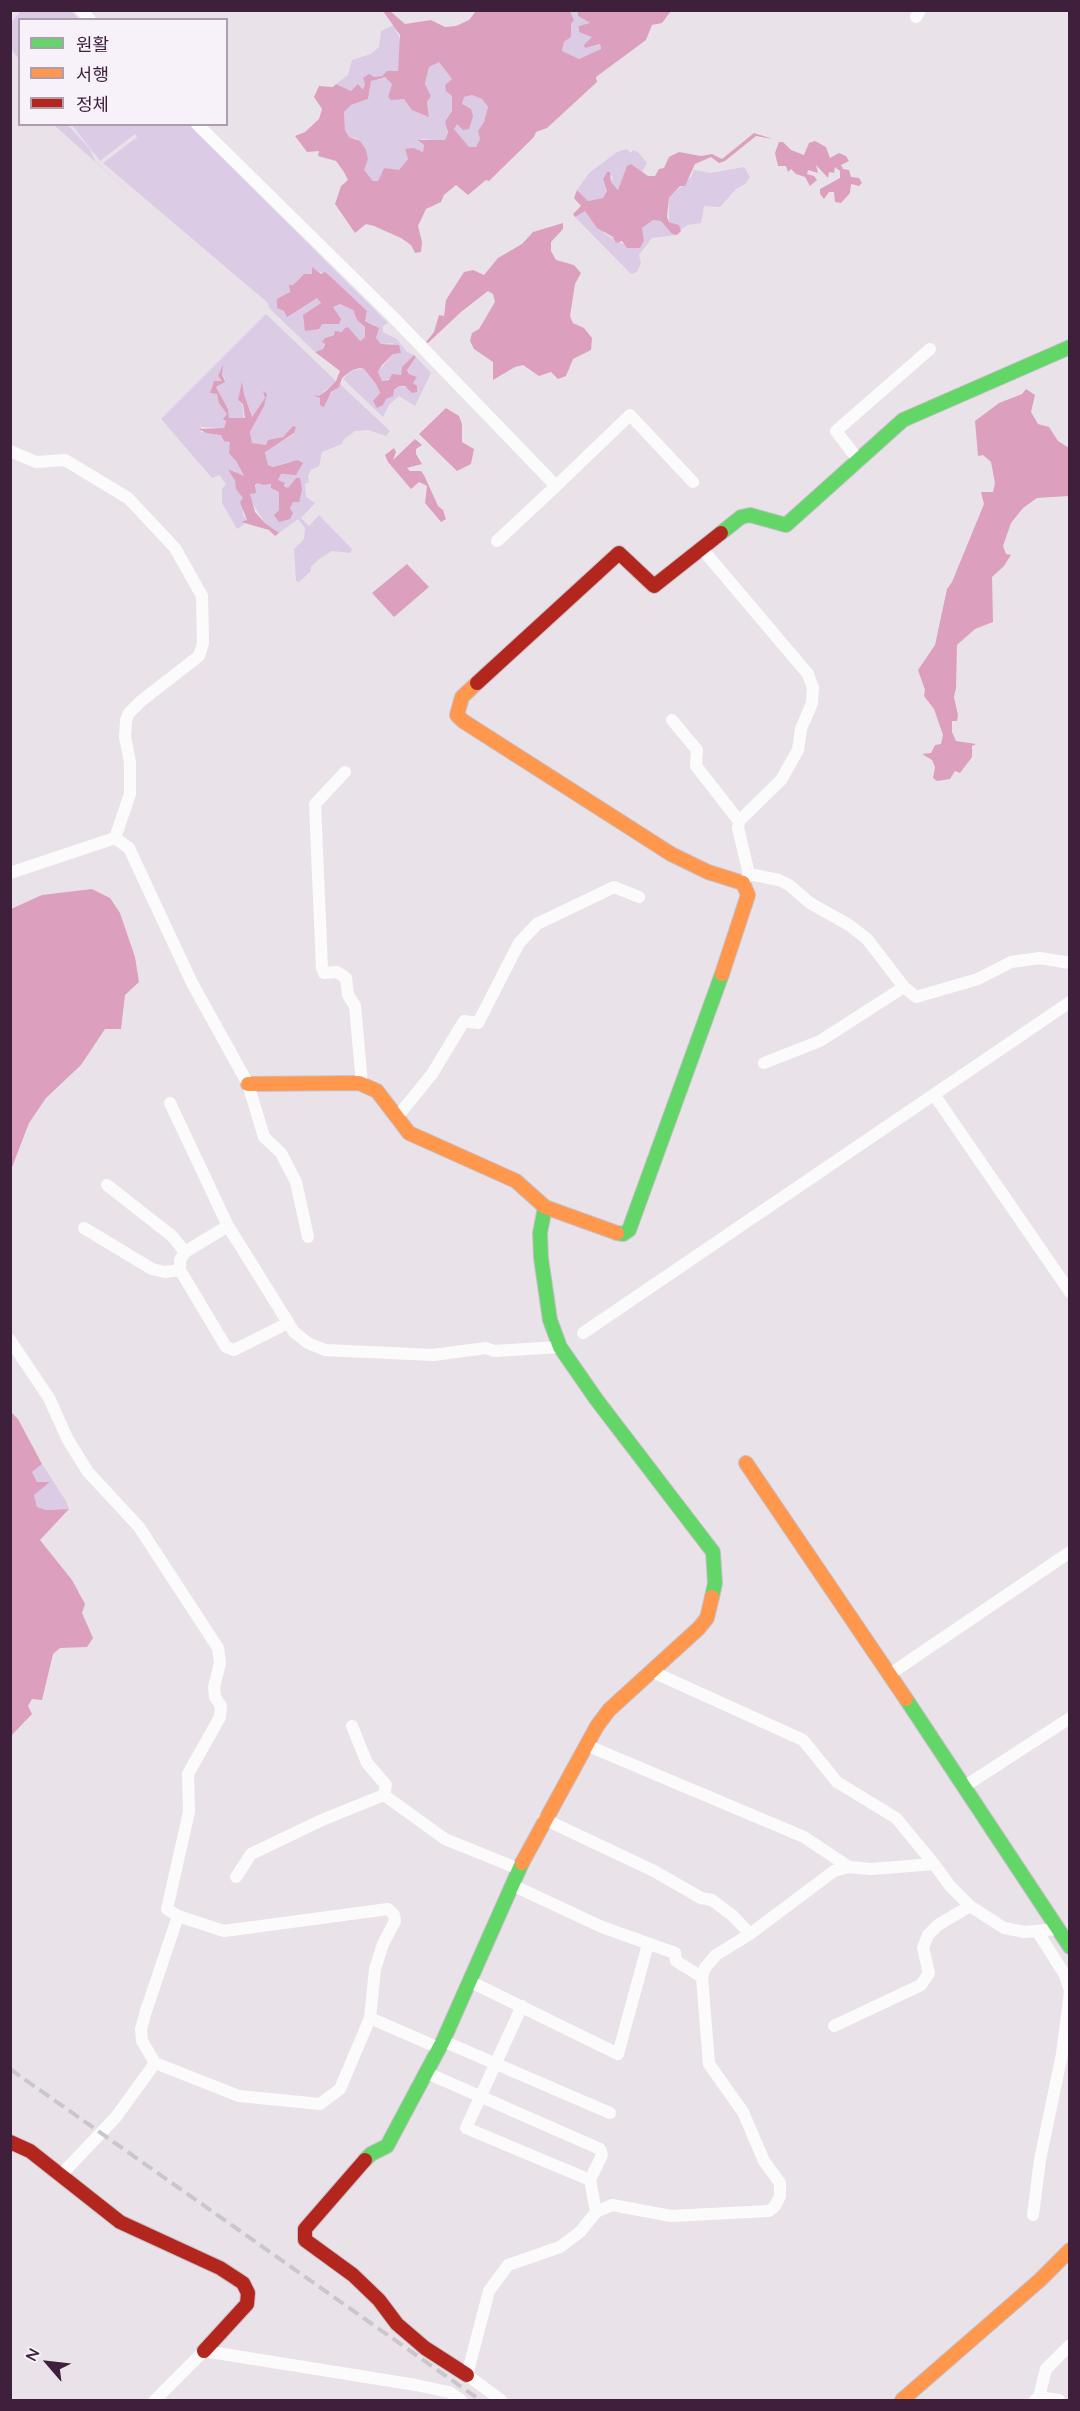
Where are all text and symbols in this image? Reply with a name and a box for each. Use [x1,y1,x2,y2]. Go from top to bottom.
legend [18,18,228,126]
text: 원활 [76,33,109,56]
text: 서행 [76,63,109,86]
text: 정체 [76,93,109,116]
north arrow [18,2333,78,2393]
text: N [21,2345,44,2364]

